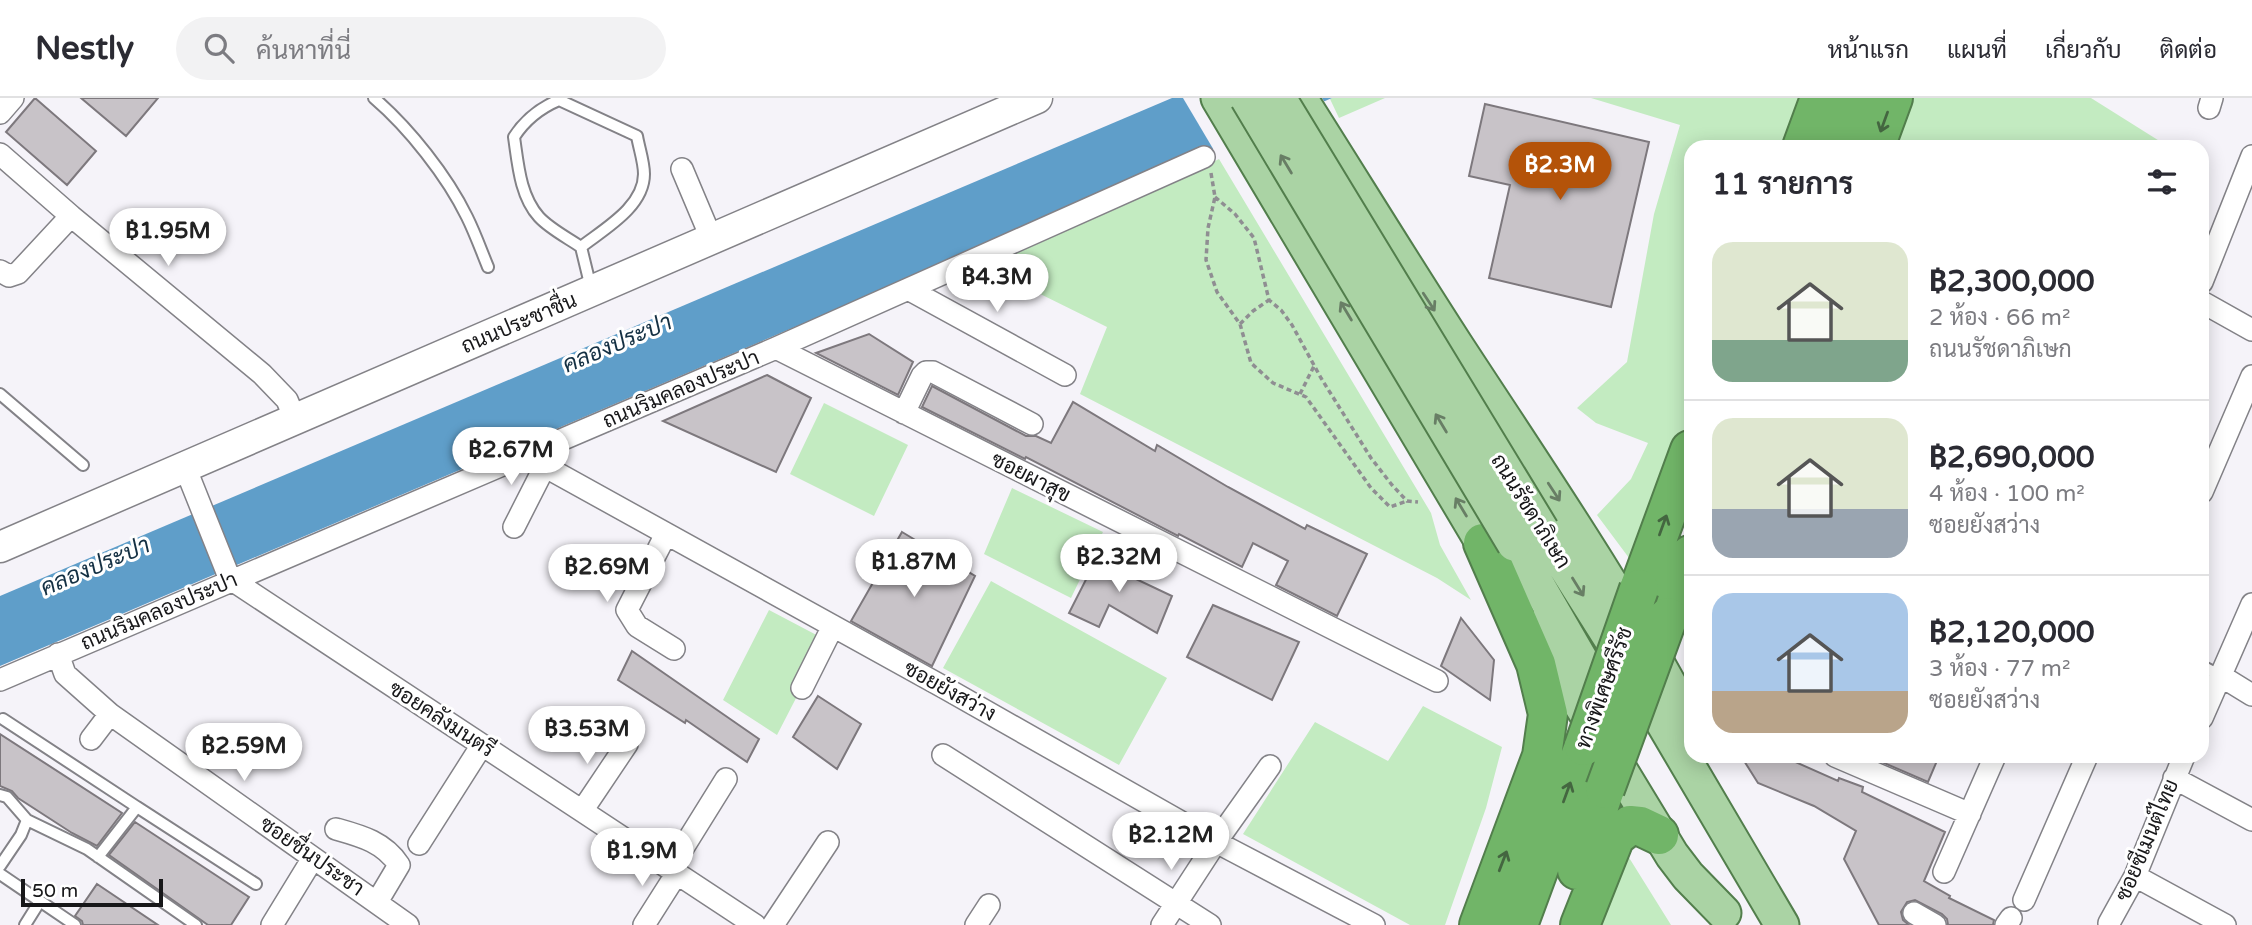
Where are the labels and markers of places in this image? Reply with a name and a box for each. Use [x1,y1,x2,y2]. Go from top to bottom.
pin: ฿2.3M [1511,142,1609,202]
pin: ฿1.95M [111,208,225,268]
pin: ฿4.3M [948,254,1046,314]
pin: ฿2.67M [454,428,568,487]
pin: ฿2.32M [1062,534,1176,594]
pin: ฿1.87M [857,540,971,599]
pin: ฿2.69M [550,545,664,604]
pin: ฿3.53M [530,706,644,766]
pin: ฿2.59M [187,724,301,783]
pin: ฿2.12M [1114,812,1228,872]
pin: ฿1.9M [593,828,691,888]

